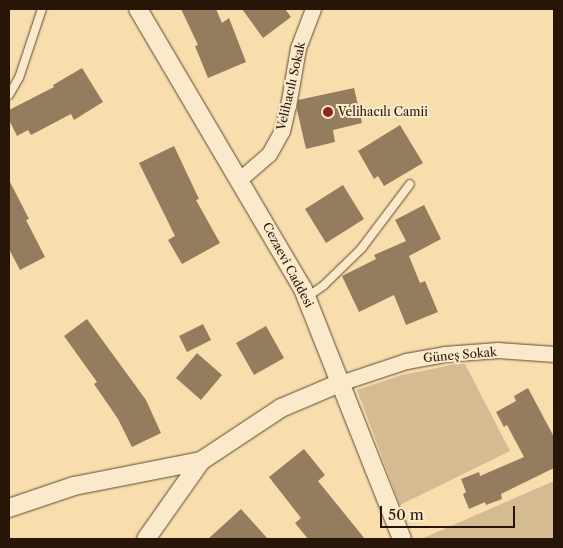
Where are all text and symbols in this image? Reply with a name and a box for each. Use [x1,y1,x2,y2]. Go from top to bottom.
street label: Velihacılı Sokak [274,40,308,132]
place label: Velihacılı Camii [338,105,428,119]
marker: Velihacılı Camii [322,106,334,118]
street label: Cezaevi Caddesi [260,220,316,310]
street label: Güneş Sokak [422,345,498,365]
scale bar [383,496,518,528]
text: 50 m [388,505,424,524]

